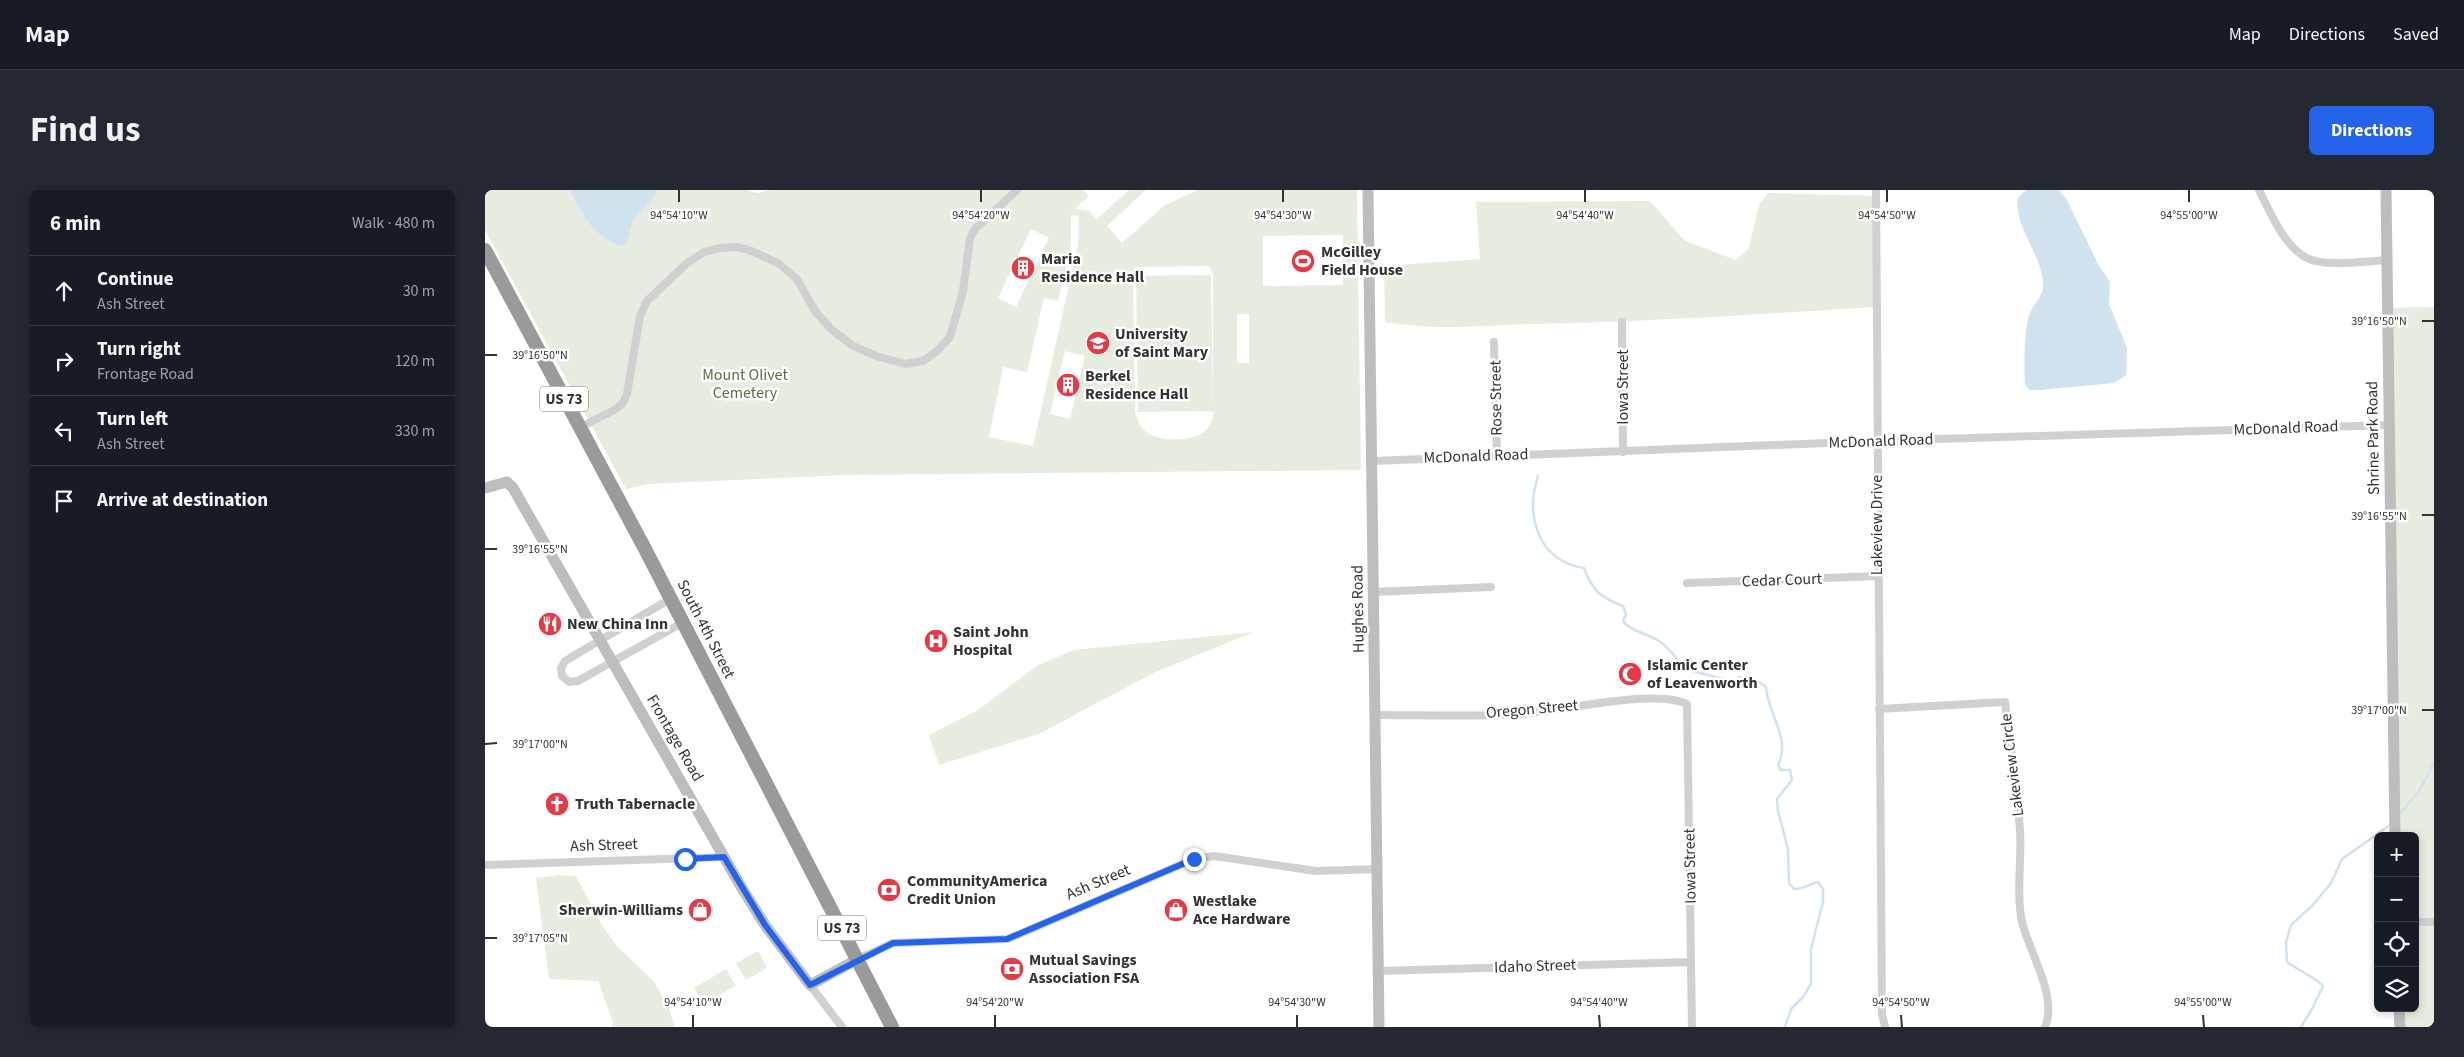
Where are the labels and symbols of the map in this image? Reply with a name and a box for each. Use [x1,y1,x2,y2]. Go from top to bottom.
text: 94°54'10"W [650,207,708,224]
text: 94°54'20"W [952,207,1010,224]
text: 94°54'30"W [1254,207,1312,224]
text: 94°54'40"W [1556,207,1614,224]
text: 94°54'50"W [1858,207,1916,224]
text: 94°55'00"W [2160,207,2218,224]
place label: McGilley Field House [1321,241,1403,281]
place label: Maria Residence Hall [1041,248,1144,288]
sports icon: McGilley Field House [1290,248,1316,274]
building icon: Maria Residence Hall [1010,255,1036,281]
text: 39°16'50"N [2351,313,2407,330]
place label: University of Saint Mary [1115,323,1209,363]
school or university icon: University of Saint Mary [1085,330,1111,356]
text: 39°16'50"N [512,347,568,364]
street label: Iowa Street [1612,349,1634,425]
street label: Rose Street [1484,359,1508,436]
park label: Mount Olivet Cemetery [702,364,788,404]
place label: Berkel Residence Hall [1085,365,1188,405]
building icon: Berkel Residence Hall [1055,372,1081,398]
street label: Shrine Park Road [2361,381,2385,495]
road number: US 73 [540,386,588,412]
street label: McDonald Road [2233,415,2339,441]
street label: McDonald Road [1828,428,1934,454]
street label: McDonald Road [1423,443,1529,469]
street label: Lakeview Drive [1866,475,1888,575]
text: 39°16'55"N [2351,508,2407,525]
text: 39°16'55"N [512,541,568,558]
street label: Hughes Road [1346,565,1370,653]
street label: Cedar Court [1742,568,1823,592]
street label: South 4th Street [672,576,741,683]
restaurant icon: New China Inn [537,611,563,637]
place label: New China Inn [567,613,668,635]
place label: Saint John Hospital [953,621,1029,661]
hospital icon: Saint John Hospital [923,628,949,654]
place label: Islamic Center of Leavenworth [1647,654,1758,694]
mosque icon: Islamic Center of Leavenworth [1617,661,1643,687]
street label: Frontage Road [641,691,709,785]
street label: Oregon Street [1485,694,1580,724]
text: 39°17'00"N [2351,702,2407,719]
street label: Lakeview Circle [1995,712,2029,818]
text: 39°17'00"N [512,736,568,753]
church icon: Truth Tabernacle [544,791,570,817]
place label: Truth Tabernacle [575,793,695,815]
street label: Iowa Street [1678,827,1702,904]
street label: Ash Street [570,833,639,857]
route start [674,848,697,871]
route end [1183,848,1206,871]
street label: Ash Street [1063,858,1134,905]
place label: CommunityAmerica Credit Union [907,870,1047,910]
bank icon: CommunityAmerica Credit Union [876,877,902,903]
place label: Westlake Ace Hardware [1192,890,1290,930]
shop icon: Sherwin-Williams [687,897,713,923]
shop icon: Westlake Ace Hardware [1163,897,1189,923]
place label: Sherwin-Williams [559,899,683,921]
road number: US 73 [818,916,866,940]
text: 39°17'05"N [512,930,568,947]
place label: Mutual Savings Association FSA [1028,949,1140,989]
street label: Idaho Street [1494,954,1577,978]
bank icon: Mutual Savings Association FSA [999,956,1025,982]
text: 94°54'10"W [664,994,722,1011]
text: 94°54'20"W [966,994,1024,1011]
text: 94°54'30"W [1268,994,1326,1011]
text: 94°54'40"W [1570,994,1628,1011]
text: 94°54'50"W [1872,994,1930,1011]
text: 94°55'00"W [2174,994,2232,1011]

